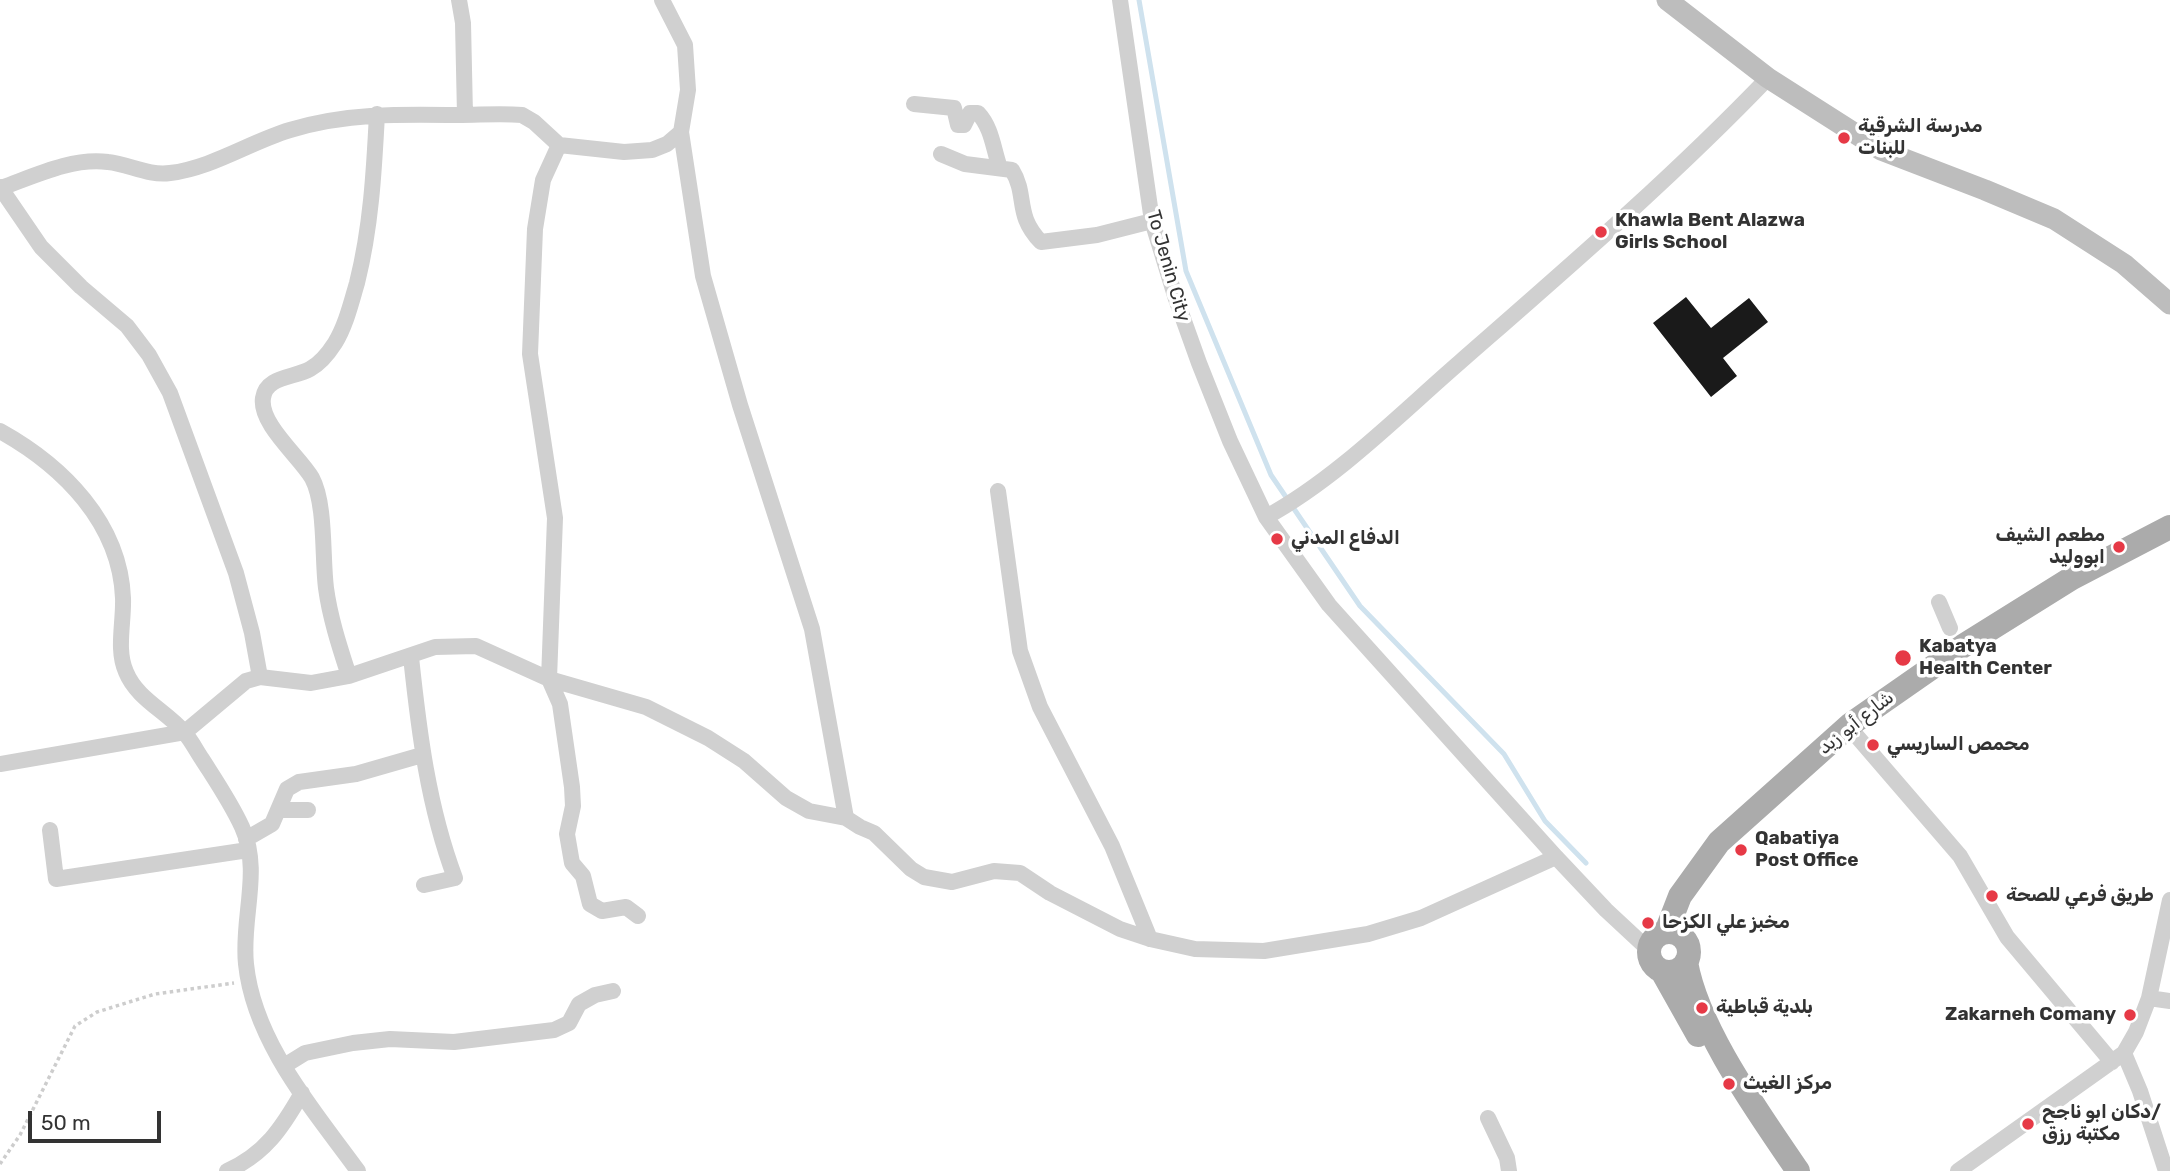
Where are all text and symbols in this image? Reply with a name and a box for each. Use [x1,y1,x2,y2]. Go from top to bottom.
place label: مدرسة الشرقية للبنات [1858,116,1983,160]
marker: مدرسة الشرقية للبنات [1836,130,1852,146]
street label: To Jenin City [1141,208,1195,324]
place label: Khawla Bent Alazwa Girls School [1615,210,1805,254]
marker: Khawla Bent Alazwa Girls School [1593,224,1609,240]
place label: مطعم الشيف ابووليد [1995,525,2105,569]
place label: الدفاع المدني [1291,528,1400,550]
marker: الدفاع المدني [1269,531,1285,547]
marker: مطعم الشيف ابووليد [2111,539,2127,555]
place label: Kabatya Health Center [1919,636,2052,680]
marker: Kabatya Health Center [1893,648,1913,668]
street label: شارع أبو زيد [1814,686,1898,760]
place label: محمص الساريسي [1887,734,2030,756]
marker: محمص الساريسي [1865,737,1881,753]
place label: Qabatiya Post Office [1755,828,1858,872]
marker: Qabatiya Post Office [1733,842,1749,858]
place label: طريق فرعي للصحة [2006,885,2154,907]
marker: طريق فرعي للصحة [1984,888,2000,904]
place label: مخبز علي الكزحا [1662,912,1790,934]
marker: مخبز علي الكزحا [1640,915,1656,931]
place label: بلدية قباطية [1716,997,1813,1019]
marker: بلدية قباطية [1694,1000,1710,1016]
place label: Zakarneh Comany [1945,1004,2116,1026]
marker: Zakarneh Comany [2122,1007,2138,1023]
place label: مركز الغيث [1743,1073,1832,1095]
marker: مركز الغيث [1721,1076,1737,1092]
scale bar [32,1098,164,1142]
place label: دكان ابو ناجح/ مكتبة رزق [2042,1102,2161,1146]
text: 50 m [41,1110,91,1135]
marker: دكان ابو ناجح/ مكتبة رزق [2020,1116,2036,1132]

